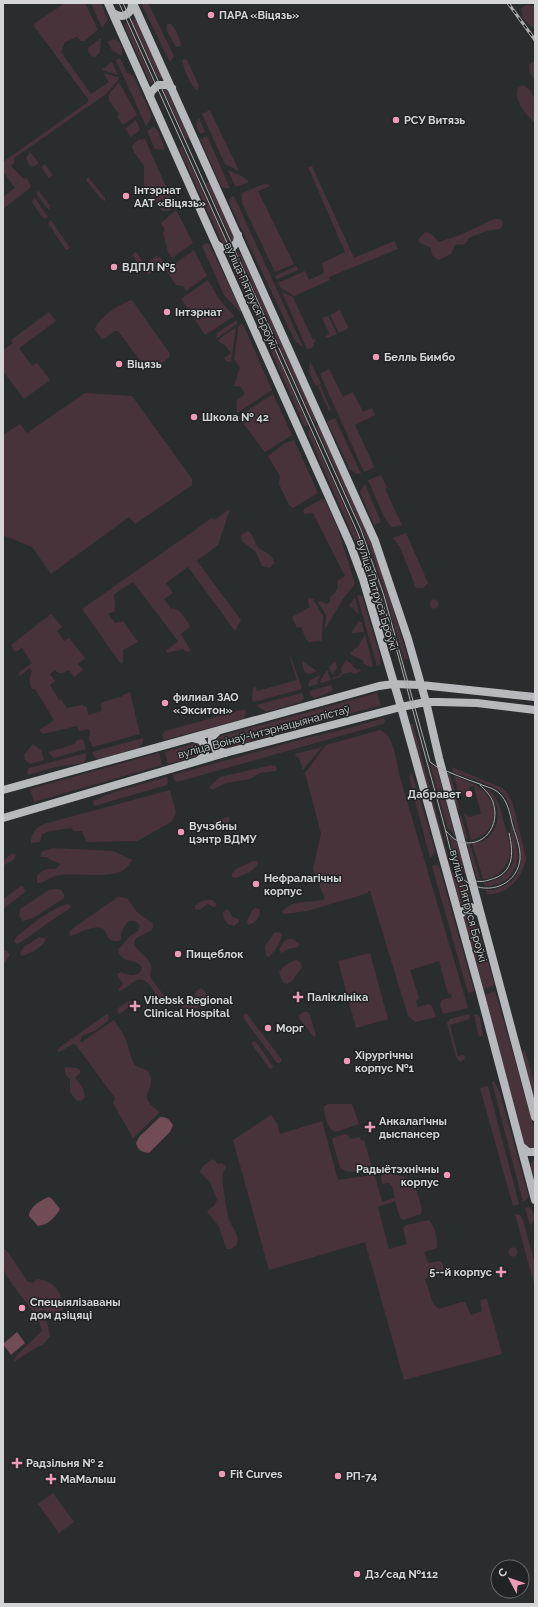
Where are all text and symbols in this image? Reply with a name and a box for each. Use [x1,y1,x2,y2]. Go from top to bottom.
place label: ПАРА «Віцязь» [219,9,299,22]
marker: ПАРА «Віцязь» [206,10,216,20]
place label: РСУ Витязь [404,114,465,127]
marker: РСУ Витязь [391,115,401,125]
place label: Інтэрнат ААТ «Віцязь» [134,184,206,210]
marker: Інтэрнат ААТ «Віцязь» [121,191,131,201]
street label: вуліца Пятруся Броўкі [222,241,280,351]
place label: ВДПЛ №5 [122,261,176,274]
marker: ВДПЛ №5 [109,262,119,272]
place label: Інтэрнат [175,306,222,319]
marker: Інтэрнат [162,307,172,317]
place label: Белль Бимбо [384,351,455,364]
marker: Белль Бимбо [371,352,381,362]
place label: Віцязь [127,358,162,371]
marker: Віцязь [114,359,124,369]
place label: Школа № 42 [202,411,269,424]
marker: Школа № 42 [189,412,199,422]
street label: вуліца Пятруся Броўкі [354,538,400,652]
place label: филиал ЗАО «Экситон» [173,691,239,717]
marker: филиал ЗАО «Экситон» [160,698,170,708]
street label: вуліца Воінаў-Інтэрнацыяналістаў [176,703,352,761]
place label: Дабравет [408,788,462,801]
marker: Дабравет [464,789,474,799]
place label: Вучэбны цэнтр ВДМУ [189,820,257,846]
marker: Вучэбны цэнтр ВДМУ [176,827,186,837]
street label: вуліца Пятруся Броўкі [447,848,489,964]
place label: Нефралагічны корпус [264,872,342,898]
marker: Нефралагічны корпус [251,879,261,889]
place label: Пищеблок [186,948,244,961]
marker: Пищеблок [173,949,183,959]
marker: Паліклініка [292,991,304,1003]
place label: Паліклініка [307,991,368,1004]
place label: Vitebsk Regional Clinical Hospital [144,994,233,1020]
marker: Vitebsk Regional Clinical Hospital [129,1000,141,1012]
place label: Морг [276,1022,304,1035]
marker: Морг [263,1023,273,1033]
place label: Хірургічны корпус №1 [354,1049,415,1075]
marker: Хірургічны корпус №1 [342,1056,352,1066]
place label: Анкалагічны дыспансер [379,1115,447,1141]
marker: Анкалагічны дыспансер [364,1121,376,1133]
place label: Радыётэхнічны корпус [356,1163,439,1189]
marker: Радыётэхнічны корпус [442,1170,452,1180]
place label: 5--й корпус [429,1266,492,1279]
marker: 5--й корпус [495,1266,507,1278]
place label: Спецыялізаваны дом дзіцяці [30,1296,121,1322]
marker: Спецыялізаваны дом дзіцяці [17,1303,27,1313]
marker: Радзільня № 2 [11,1457,23,1469]
place label: Радзільня № 2 [26,1457,104,1470]
place label: Fit Curves [230,1468,283,1481]
marker: Fit Curves [217,1469,227,1479]
place label: РП-74 [346,1470,377,1483]
marker: РП-74 [333,1471,343,1481]
marker: МаМалыш [45,1473,57,1485]
place label: МаМалыш [60,1473,116,1486]
north arrow [490,1559,530,1599]
text: С [495,1565,511,1580]
place label: Дз/сад №112 [365,1568,438,1581]
marker: Дз/сад №112 [352,1569,362,1579]

